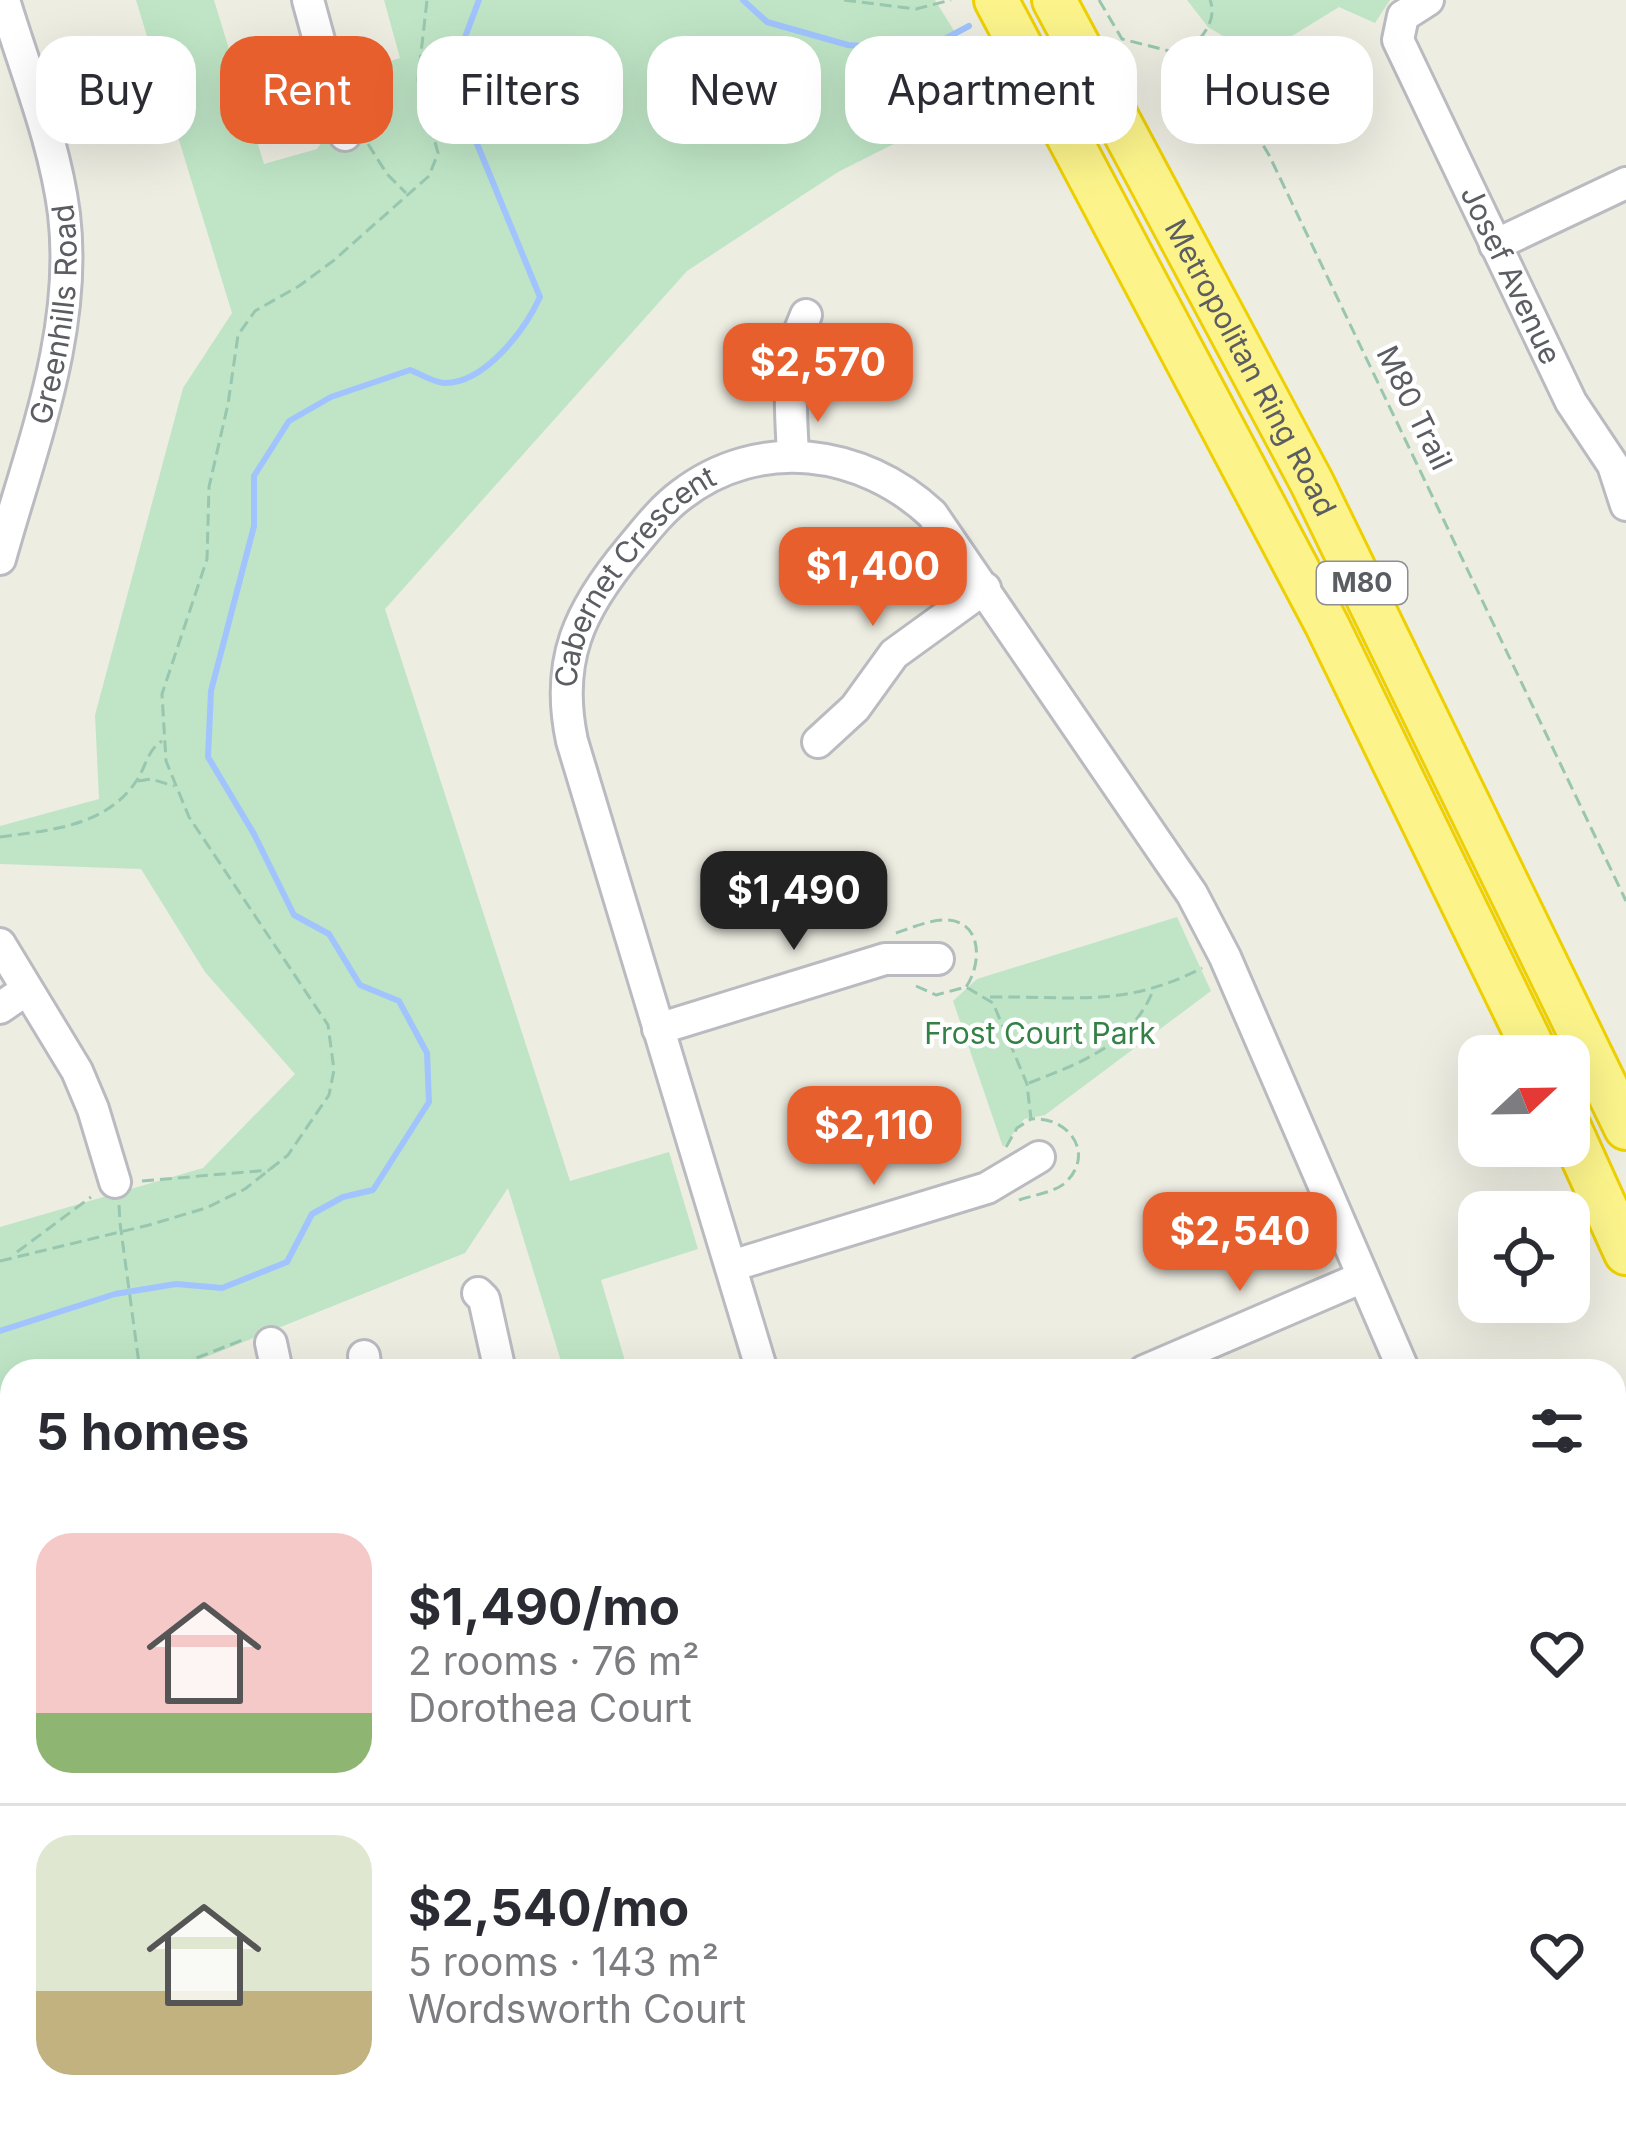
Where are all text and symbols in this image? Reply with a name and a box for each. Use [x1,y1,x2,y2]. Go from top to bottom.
chip: Buy [36,36,196,144]
chip: Rent [220,36,393,144]
chip: Filters [417,36,623,144]
chip: New [647,36,821,144]
chip: Apartment [845,36,1137,144]
chip: House [1161,36,1373,144]
street label: Josef Avenue [1453,180,1569,370]
street label: Greenhills Road [21,202,84,428]
street label: Metropolitan Ring Road [1158,213,1344,522]
pin: $2,570 [720,323,916,425]
text: $2,570 [750,338,886,385]
street label: M80 Trail [1369,340,1460,475]
street label: Cabernet Crescent [547,458,721,689]
pin: $1,400 [775,527,971,629]
text: $1,400 [806,542,940,589]
road number: M80 [1317,562,1407,604]
pin: $1,490 [696,851,892,953]
text: $1,490 [727,866,861,913]
park label: Frost Court Park [924,1015,1156,1051]
north arrow [1458,1035,1590,1167]
map controls [1458,1035,1590,1323]
pin: $2,110 [776,1086,972,1188]
text: $2,110 [814,1101,934,1148]
button: locate [1458,1191,1590,1323]
pin: $2,540 [1142,1192,1338,1294]
text: $2,540 [1170,1207,1310,1254]
icon: filters [1524,1398,1590,1464]
text: 5 homes [36,1401,249,1462]
text: $1,490/mo [408,1576,680,1637]
icon: home [132,1581,276,1725]
icon: heart [1524,1620,1590,1686]
text: 2 rooms · 76 m² [408,1637,700,1684]
text: Dorothea Court [408,1684,692,1731]
text: $2,540/mo [408,1877,689,1938]
icon: home [132,1883,276,2027]
icon: heart [1524,1922,1590,1988]
text: 5 rooms · 143 m² [408,1938,719,1985]
text: Wordsworth Court [408,1985,746,2032]

